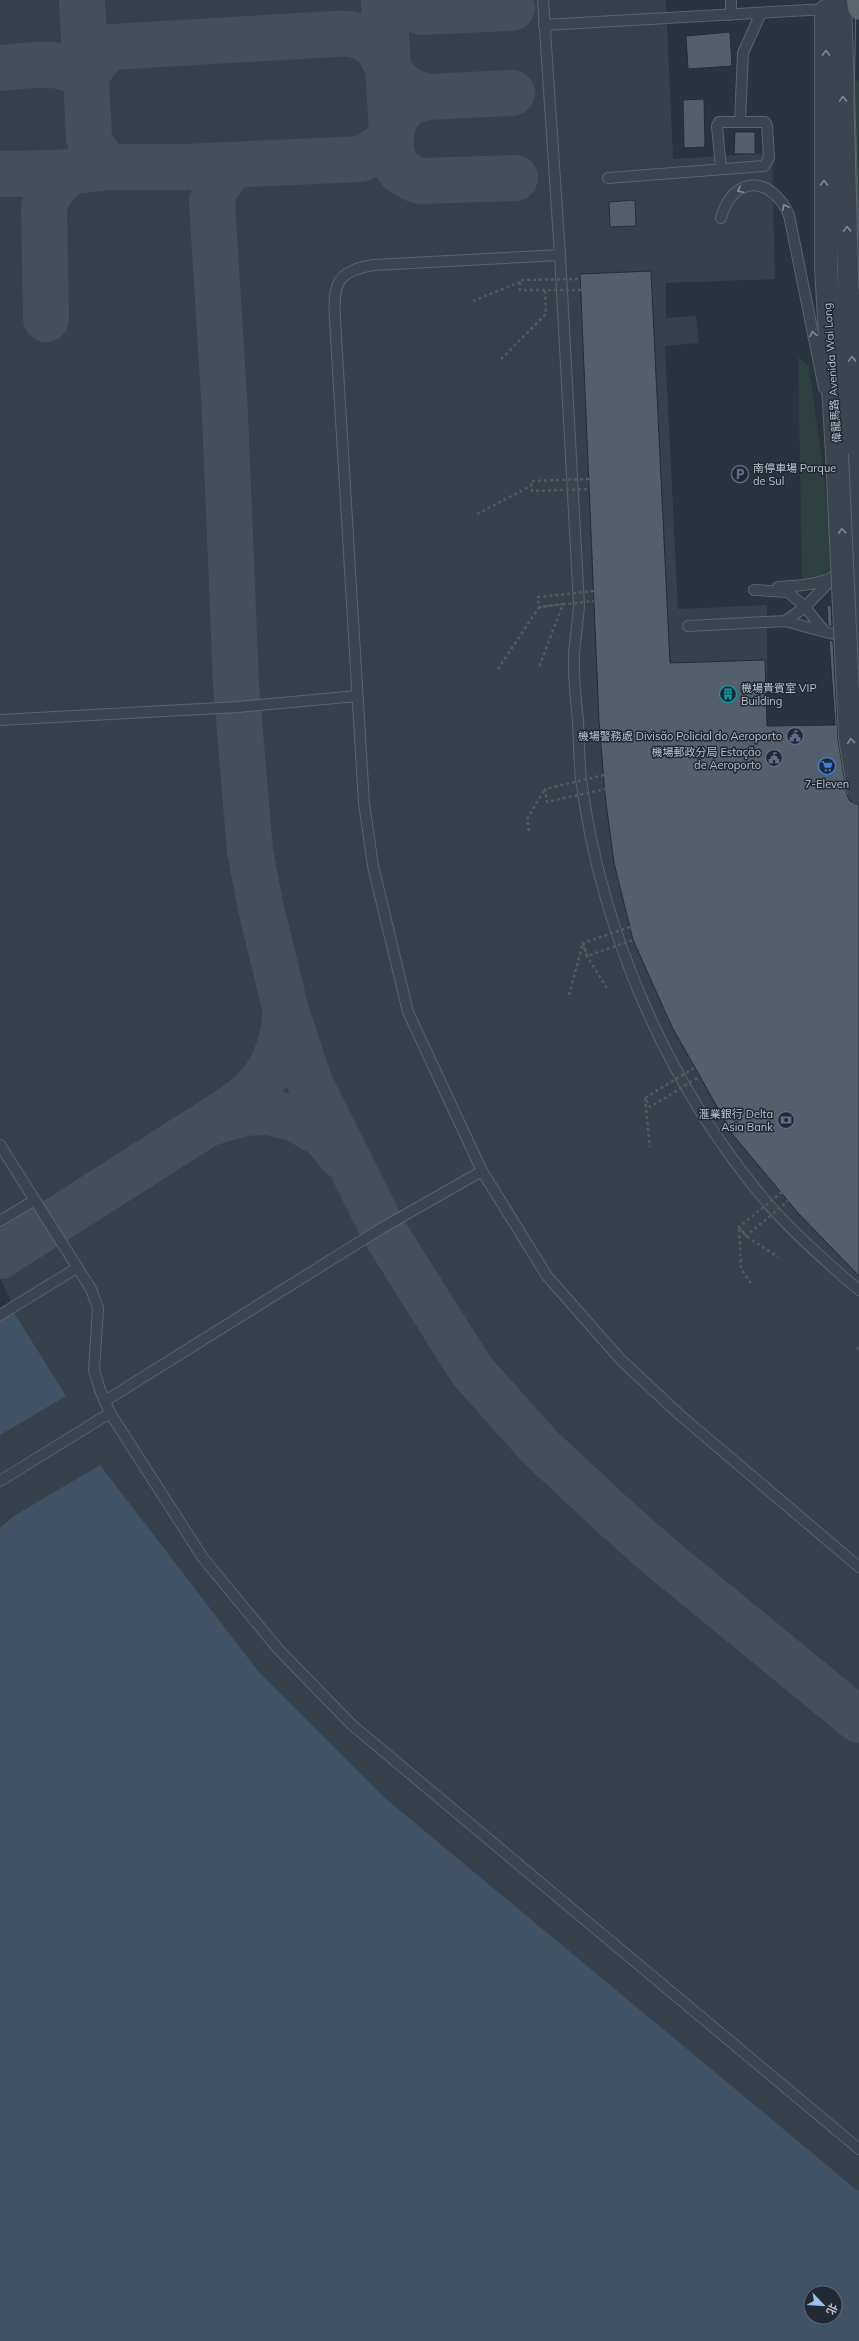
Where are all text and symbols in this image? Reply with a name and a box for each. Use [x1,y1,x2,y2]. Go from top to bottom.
one-way arrow [821,50,830,56]
one-way arrow [839,96,847,102]
one-way arrow [820,180,828,186]
one-way arrow [737,185,744,193]
one-way arrow [782,204,790,211]
one-way arrow [843,226,852,232]
street label: 偉龍馬路 Avenida Wai Long [820,302,844,444]
one-way arrow [809,331,818,337]
one-way arrow [847,356,856,362]
place label: 南停車場 Parque de Sul [753,461,836,488]
parking icon: 南停車場 Parque de Sul [730,464,750,484]
one-way arrow [837,528,846,534]
place label: 機場貴賓室 VIP Building [741,681,817,708]
building icon: 機場貴賓室 VIP Building [718,684,738,704]
public building icon: 機場警務處 Divisão Policial do Aeroporto [785,726,805,746]
place label: 機場警務處 Divisão Policial do Aeroporto [578,729,782,743]
one-way arrow [847,738,856,744]
place label: 機場郵政分局 Estação de Aeroporto [652,745,761,772]
public building icon: 機場郵政分局 Estação de Aeroporto [764,748,784,768]
supermarket icon: 7-Eleven [817,756,837,776]
place label: 7-Eleven [805,777,849,791]
place label: 滙業銀行 Delta Asia Bank [699,1107,773,1134]
bank icon: 滙業銀行 Delta Asia Bank [776,1110,796,1130]
north arrow [803,2285,843,2325]
text: 北 [823,2301,841,2317]

